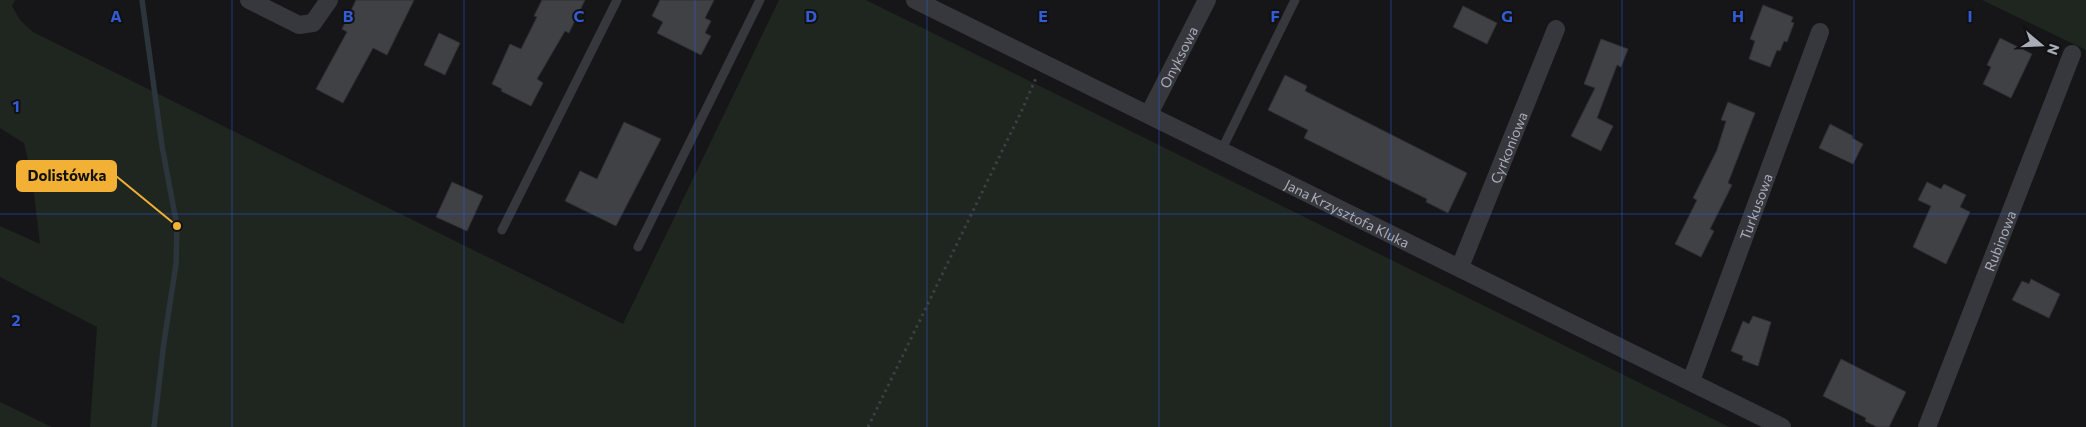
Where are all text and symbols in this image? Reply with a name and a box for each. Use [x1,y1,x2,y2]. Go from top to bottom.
text: A [110,6,122,25]
text: B [343,6,354,25]
text: C [574,6,585,25]
text: D [805,6,817,25]
text: E [1038,6,1048,25]
text: F [1270,6,1280,25]
text: G [1501,6,1513,25]
text: H [1732,6,1744,25]
text: I [1967,6,1973,25]
north arrow [2016,20,2066,70]
street label: Onyksowa [1155,23,1201,91]
text: N [2044,42,2064,57]
text: 1 [12,96,20,115]
street label: Cyrkoniowa [1486,109,1530,186]
callout: Dolistówka [17,161,116,191]
text: Dolistówka [27,166,107,184]
street label: Turkusowa [1735,171,1776,242]
street label: Jana Krzysztofa Kluka [1282,175,1413,251]
street label: Rubinowa [1980,208,2019,273]
text: 2 [11,310,21,329]

